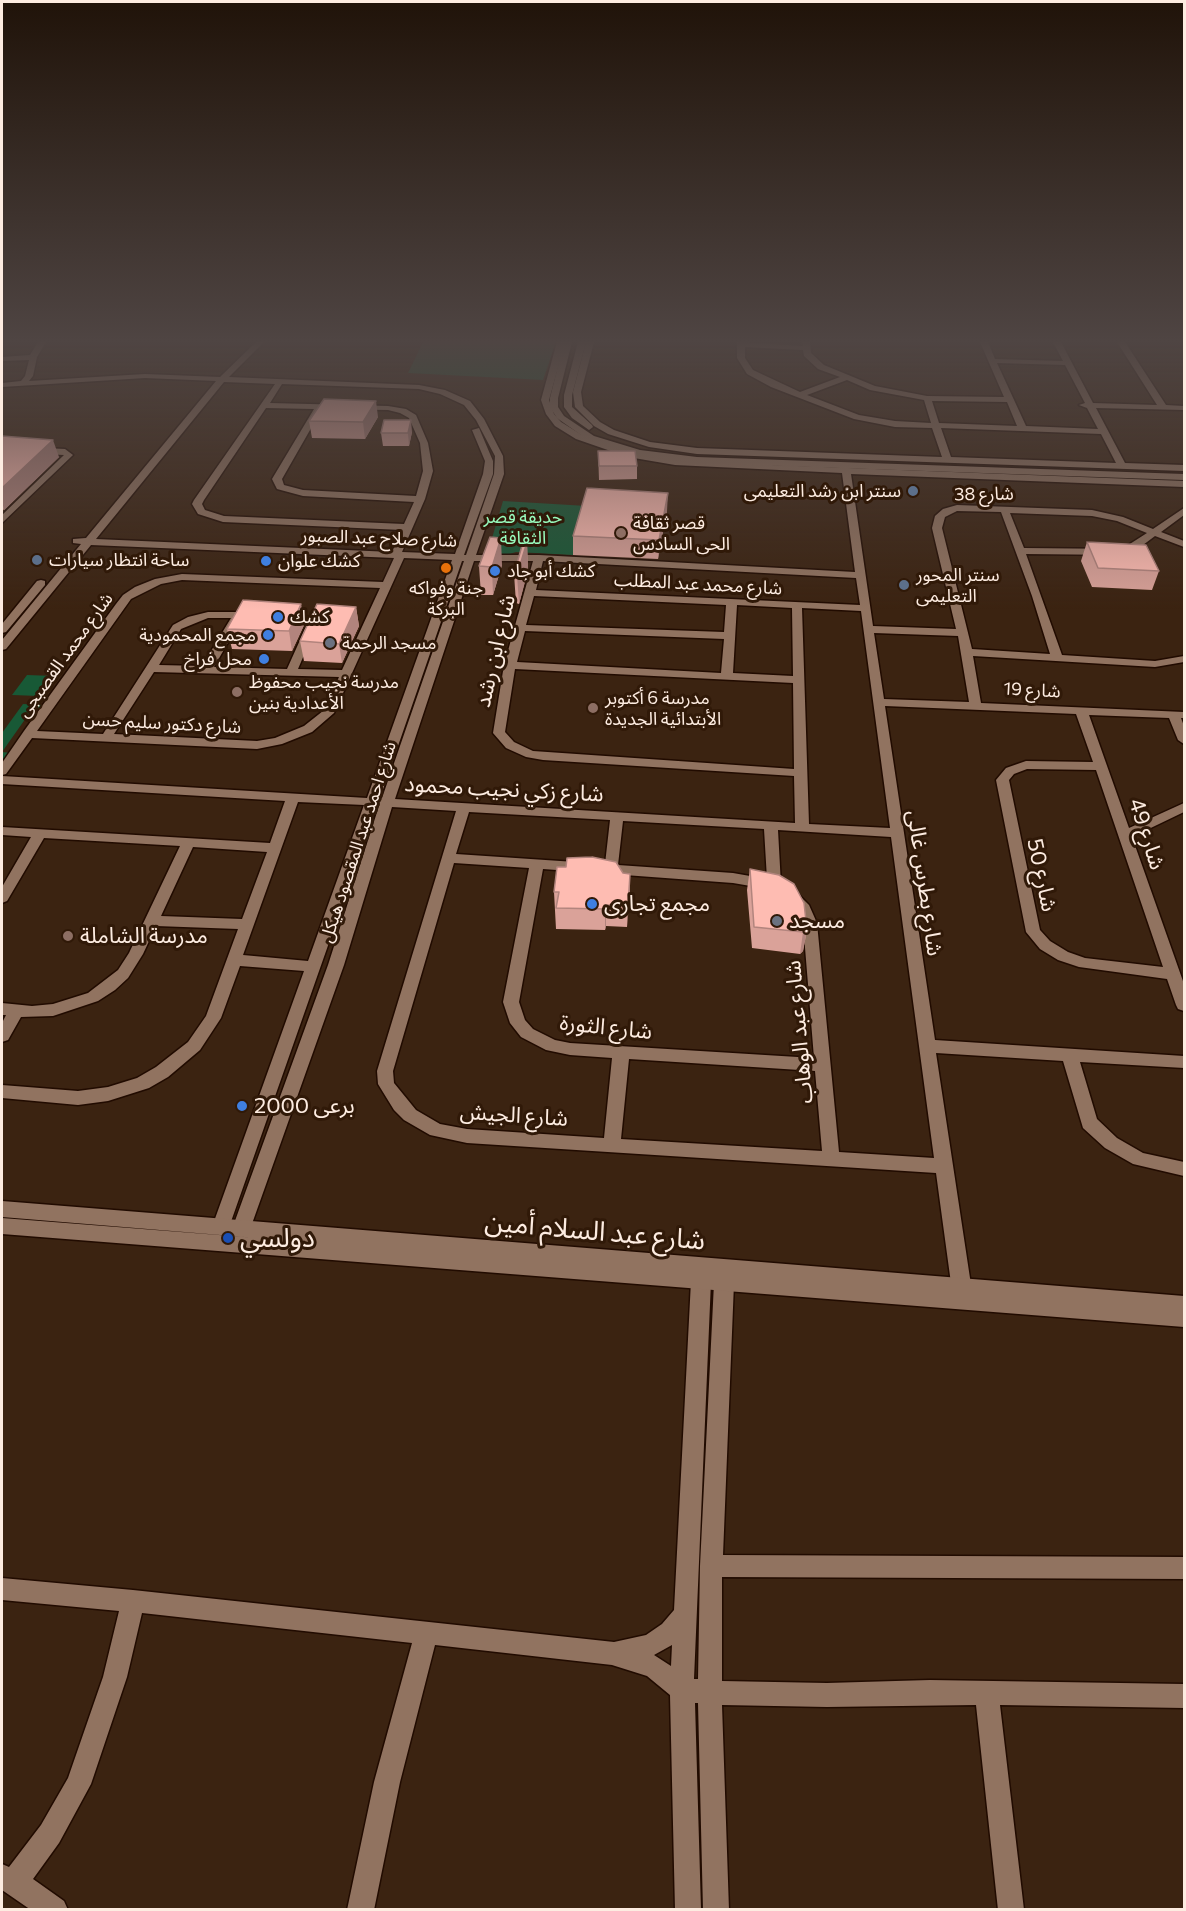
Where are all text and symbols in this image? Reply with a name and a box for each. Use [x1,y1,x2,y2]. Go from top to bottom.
place label: سنتر ابن رشد التعليمى [744,480,901,502]
street label: شارع 38 [954,483,1014,505]
marker: سنتر ابن رشد التعليمى [906,484,920,498]
park label: حديقة قصر الثقافة [484,506,562,548]
place label: قصر ثقافة الحى السادس [633,512,730,554]
street label: شارع صلاح عبد الصبور [301,524,457,552]
marker: قصر ثقافة الحى السادس [614,526,628,540]
place label: ساحة انتظار سيارات [49,549,189,571]
place label: كشك علوان [278,550,360,572]
marker: ساحة انتظار سيارات [30,553,44,567]
marker: كشك علوان [259,554,273,568]
place label: كشك أبو جاد [507,560,595,582]
marker: جنة وفواكه البركة [439,561,453,575]
marker: كشك أبو جاد [488,564,502,578]
place label: سنتر المحور التعليمى [916,564,1000,606]
street label: شارع محمد عبد المطلب [613,569,783,599]
place label: جنة وفواكه البركة [409,577,483,620]
marker: سنتر المحور التعليمى [897,578,911,592]
street label: شارع محمد القصبجى [13,588,117,722]
street label: شارع ابن رشد [469,592,521,710]
place label: كشك [290,606,329,628]
marker: كشك [271,610,285,624]
place label: مجمع المحمودية [139,624,256,646]
marker: مجمع المحمودية [261,628,275,642]
place label: مسجد الرحمة [342,632,436,654]
marker: مسجد الرحمة [323,636,337,650]
place label: محل فراخ [184,648,252,670]
marker: محل فراخ [257,652,271,666]
place label: مدرسة نجيب محفوظ الأعدادية بنين [249,671,399,714]
street label: شارع 19 [1003,678,1061,702]
marker: مدرسة نجيب محفوظ الأعدادية بنين [230,685,244,699]
place label: مدرسة 6 أكتوبر الأبتدائية الجديدة [605,687,721,730]
marker: مدرسة 6 أكتوبر الأبتدائية الجديدة [586,701,600,715]
street label: شارع دكتور سليم حسن [82,708,242,738]
street label: شارع احمد عبد المقصود هيكل [315,739,401,945]
street label: شارع زكي نجيب محمود [404,771,604,807]
street label: شارع 49 [1123,795,1171,873]
street label: شارع بطرس غالى [902,808,948,958]
street label: شارع 50 [1021,836,1063,914]
place label: مجمع تجارى [604,891,710,917]
marker: مجمع تجارى [585,897,599,911]
place label: مسجد [789,908,845,934]
marker: مسجد [770,914,784,928]
place label: مدرسة الشاملة [80,923,208,949]
marker: مدرسة الشاملة [61,929,75,943]
street label: شارع عبد الوهاب [780,959,818,1105]
street label: شارع الثورة [559,1009,653,1045]
place label: برعى 2000 [254,1093,355,1119]
street label: شارع الجيش [459,1098,569,1132]
marker: برعى 2000 [235,1099,249,1113]
street label: شارع عبد السلام أمين [483,1205,707,1257]
place label: دولسي [240,1222,315,1254]
marker: دولسي [221,1231,235,1245]

